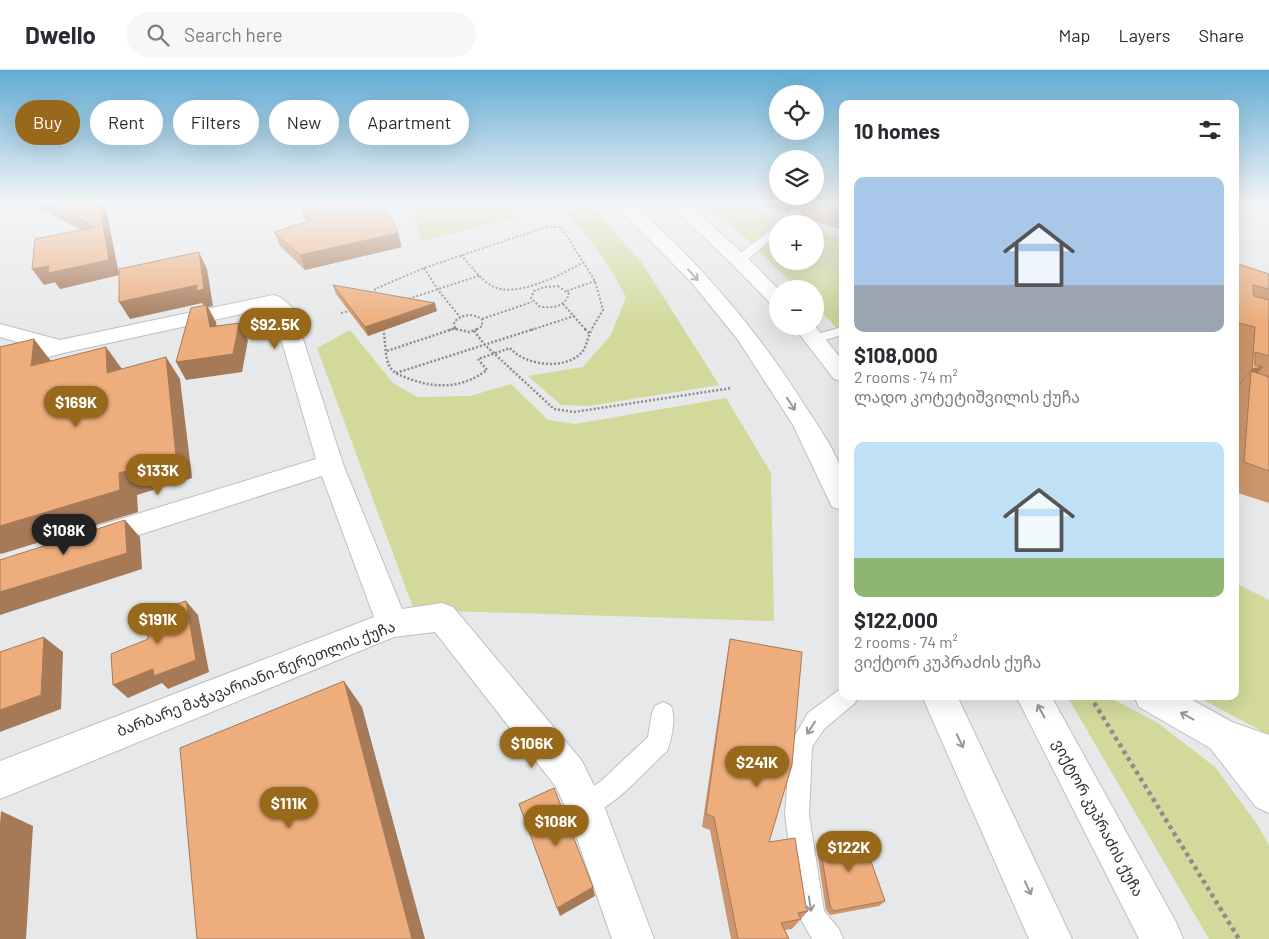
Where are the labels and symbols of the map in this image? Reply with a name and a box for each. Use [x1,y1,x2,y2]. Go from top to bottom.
one-way arrow [687,268,699,281]
pin: $92.5K [234,308,316,350]
pin: $169K [41,386,111,428]
one-way arrow [786,397,797,411]
pin: $133K [123,454,193,496]
pin: $108K [29,514,99,556]
pin: $191K [123,602,193,645]
street label: ბარბარე მაჭავარიანი-წერეთლის ქუჩა [114,616,398,741]
one-way arrow [1036,703,1046,718]
one-way arrow [1180,711,1195,721]
one-way arrow [806,721,816,735]
pin: $106K [497,726,567,769]
one-way arrow [955,733,965,748]
street label: ვიქტორ კუპრაძის ქუჩა [1049,736,1148,900]
pin: $241K [722,746,792,788]
pin: $111K [254,786,324,829]
pin: $108K [521,804,591,847]
pin: $122K [814,830,884,873]
one-way arrow [1023,880,1033,895]
one-way arrow [806,896,816,912]

